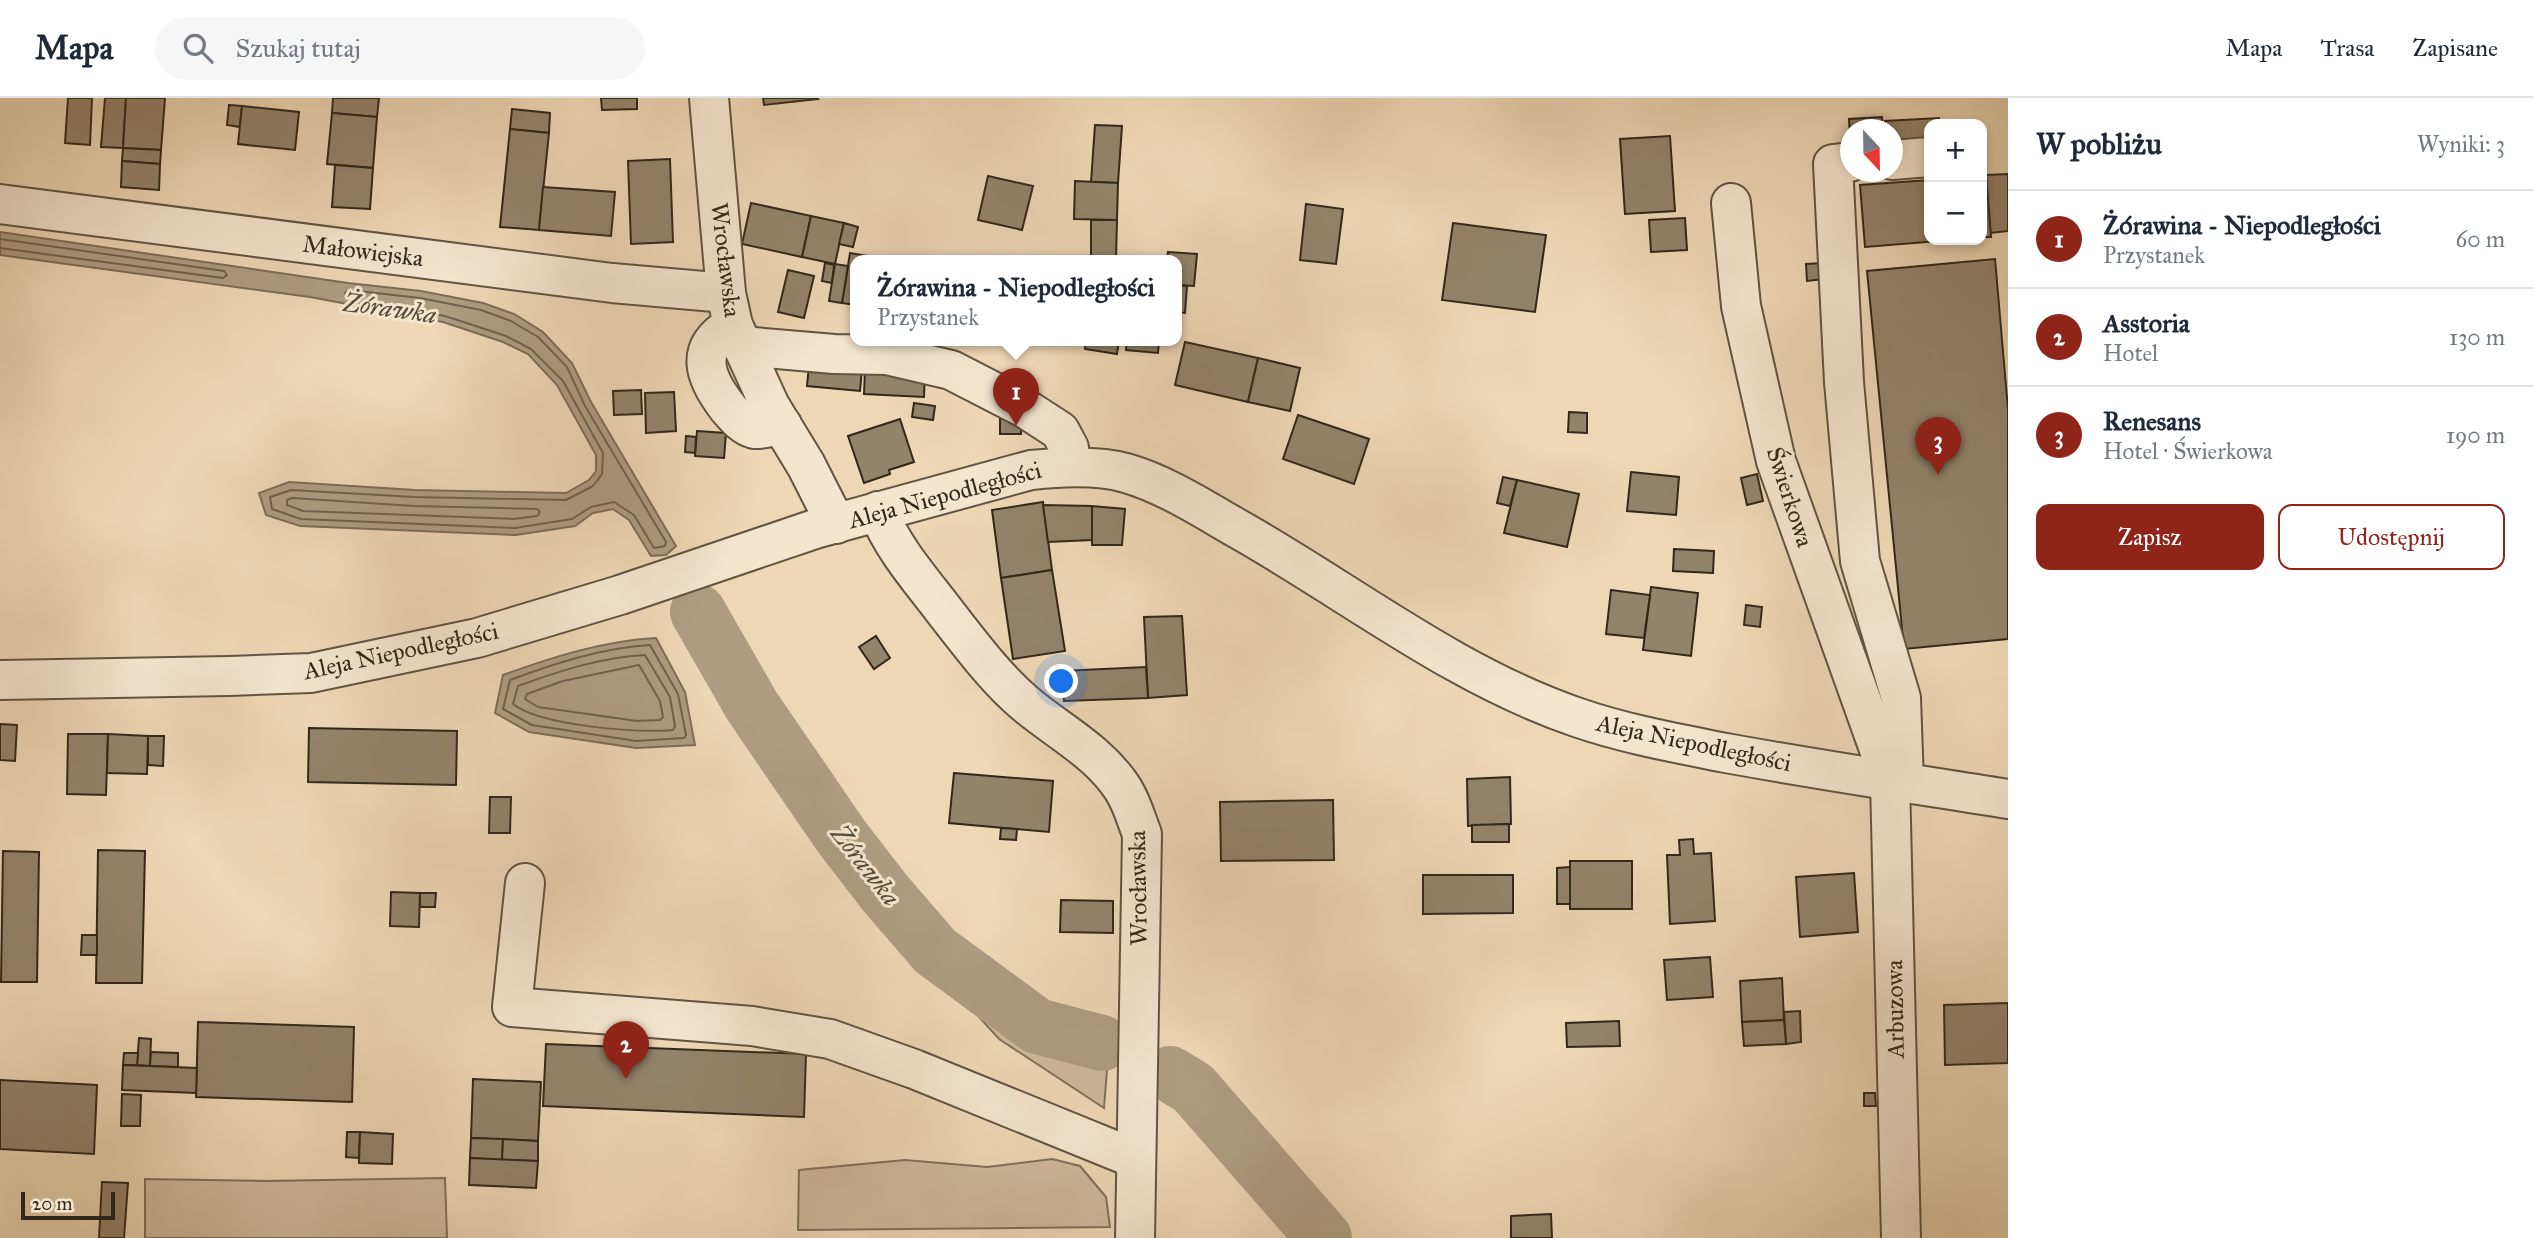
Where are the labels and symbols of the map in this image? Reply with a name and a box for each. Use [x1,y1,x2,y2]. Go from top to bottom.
north arrow [1840,119,1903,182]
street label: Wrocławska [704,201,748,320]
street label: Małowiejska [301,229,426,273]
water label: Żórawka [340,285,439,330]
pin: 1 [993,368,1039,426]
pin: 3 [1915,417,1961,475]
street label: Świerkowa [1760,443,1821,552]
street label: Aleja Niepodległości [844,455,1045,535]
street label: Aleja Niepodległości [300,616,502,687]
your location [1044,664,1078,698]
street label: Aleja Niepodległości [1593,707,1795,778]
water label: Żórawka [824,817,907,912]
street label: Wrocławska [1122,829,1154,946]
street label: Arbuzowa [1879,959,1911,1060]
pin: 2 [603,1021,649,1079]
scale bar [21,1189,116,1221]

